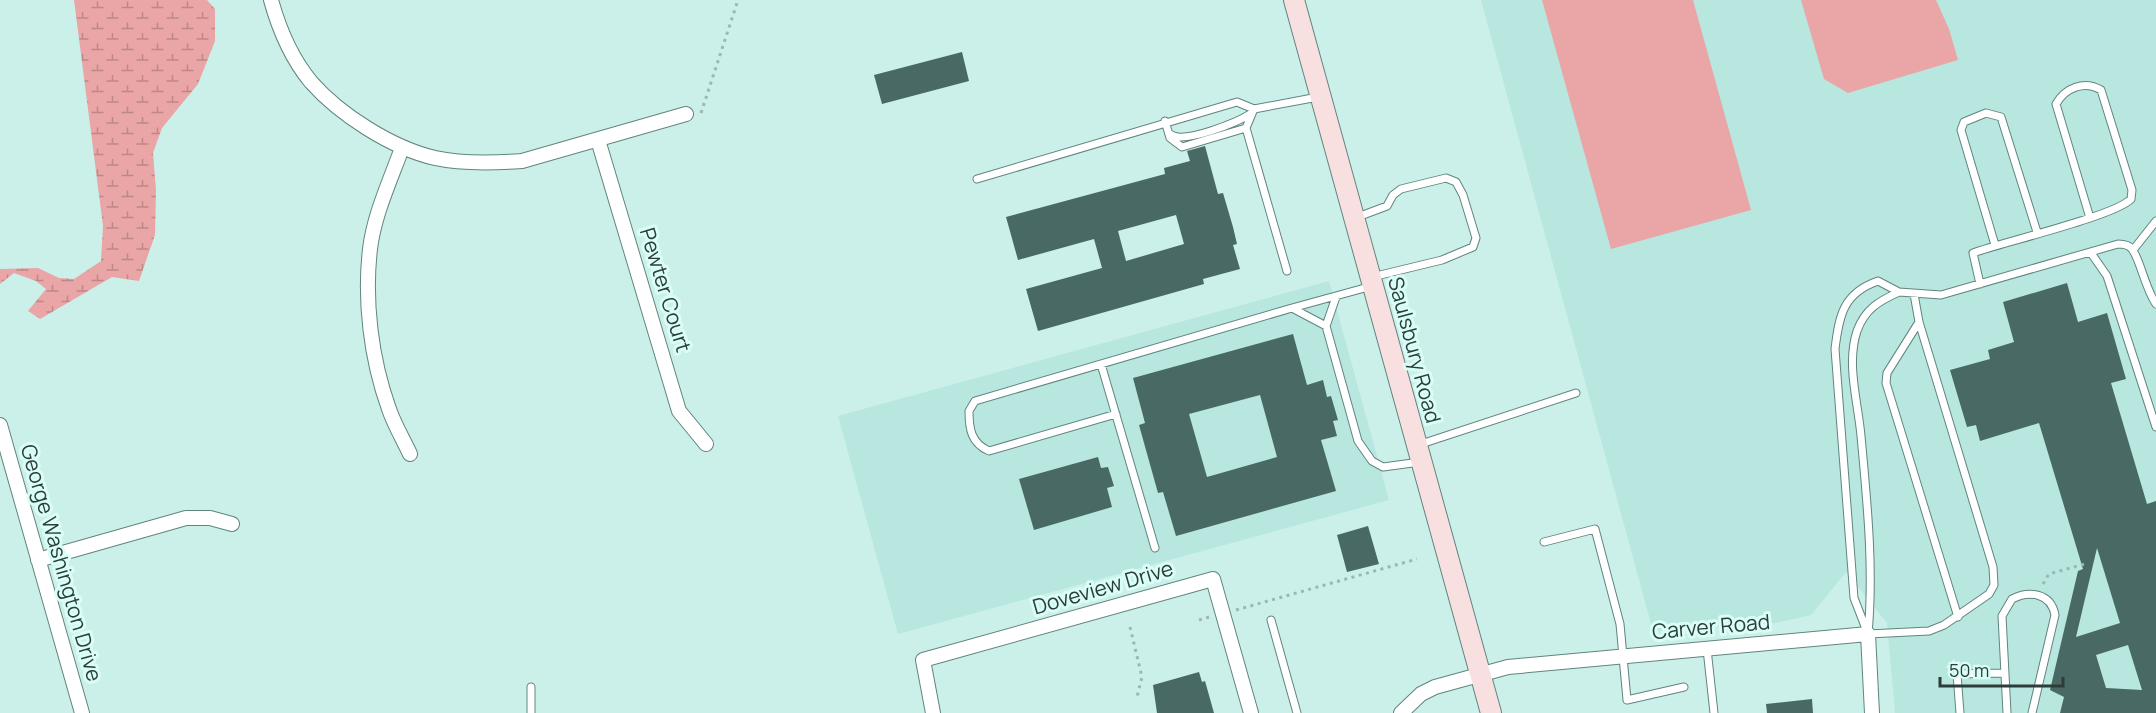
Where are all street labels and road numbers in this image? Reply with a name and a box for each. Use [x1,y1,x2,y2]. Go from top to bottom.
street label: Pewter Court [634,224,698,355]
street label: Saulsbury Road [1382,273,1448,426]
street label: George Washington Drive [15,441,109,685]
street label: Doveview Drive [1029,554,1176,620]
street label: Carver Road [1651,607,1771,645]

